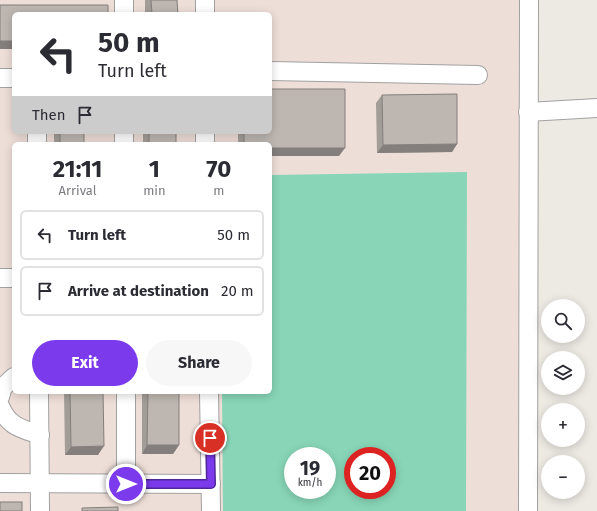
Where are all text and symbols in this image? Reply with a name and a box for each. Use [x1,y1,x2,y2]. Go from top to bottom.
text: 50 m [98,26,160,59]
icon: left [32,28,84,80]
text: Turn left [98,60,167,82]
icon: arrive [74,104,96,126]
text: Then [32,106,66,124]
text: 21:11 [53,155,102,183]
text: 1 [149,155,160,183]
text: 70 [206,155,231,183]
text: Arrival [59,183,97,198]
text: min [143,183,166,198]
text: m [213,183,224,198]
icon: left [34,224,56,246]
text: Turn left [68,226,126,244]
text: 50 m [217,226,250,244]
icon: arrive [34,280,56,302]
text: Arrive at destination [68,282,209,300]
text: 20 m [221,282,254,300]
map controls [541,299,585,499]
button: search [541,299,585,343]
button: Exit [32,340,138,386]
button: Share [146,340,252,386]
button: layers [541,351,585,395]
button: + [541,403,585,447]
pin [193,421,227,455]
icon: arrive [199,427,221,449]
speed limit sign: 20 [344,447,396,499]
button: − [541,455,585,499]
text: 19 [300,456,320,480]
position arrow [105,463,147,505]
text: km/h [298,477,322,489]

